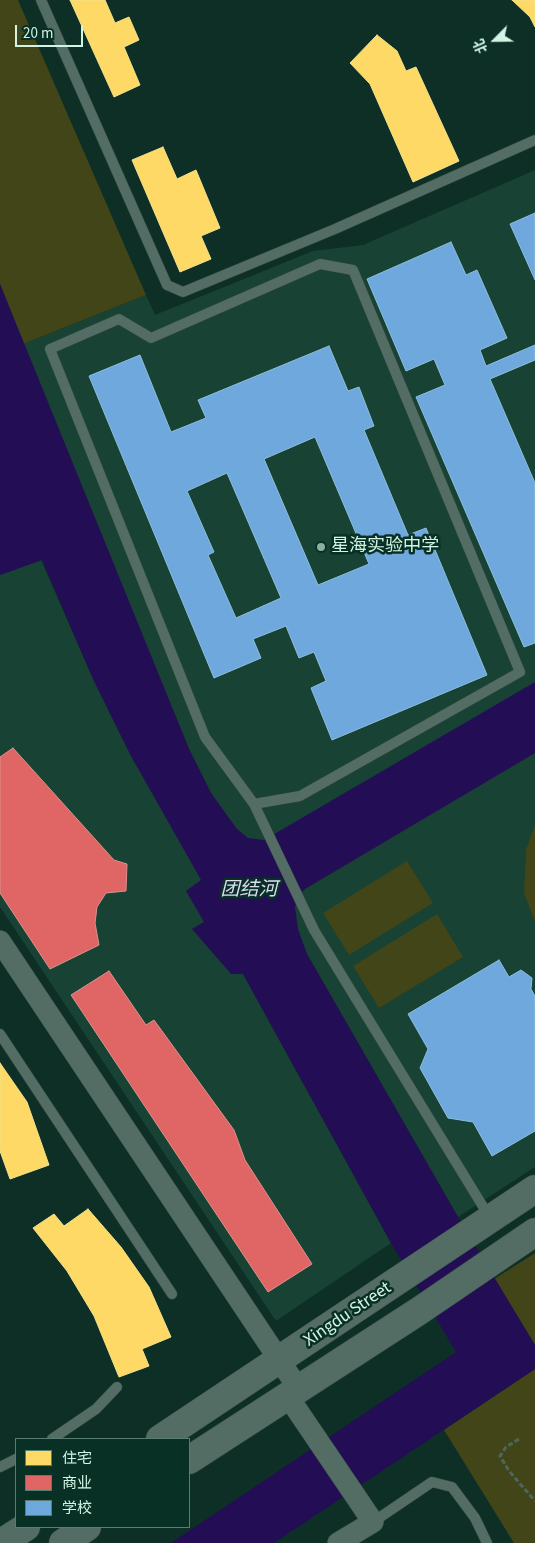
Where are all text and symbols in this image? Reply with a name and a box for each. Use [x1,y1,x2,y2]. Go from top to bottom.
scale bar [18,15,85,47]
north arrow [470,15,520,65]
text: 20 m [23,23,53,44]
text: 北 [469,36,493,56]
place label: 星海实验中学 [331,536,439,558]
marker: 星海实验中学 [315,541,327,553]
water label: 团结河 [221,880,277,902]
street label: Xingdu Street [300,1278,396,1352]
legend [15,1438,190,1528]
text: 住宅 [62,1448,92,1469]
text: 商业 [62,1473,92,1494]
text: 学校 [62,1498,92,1519]

